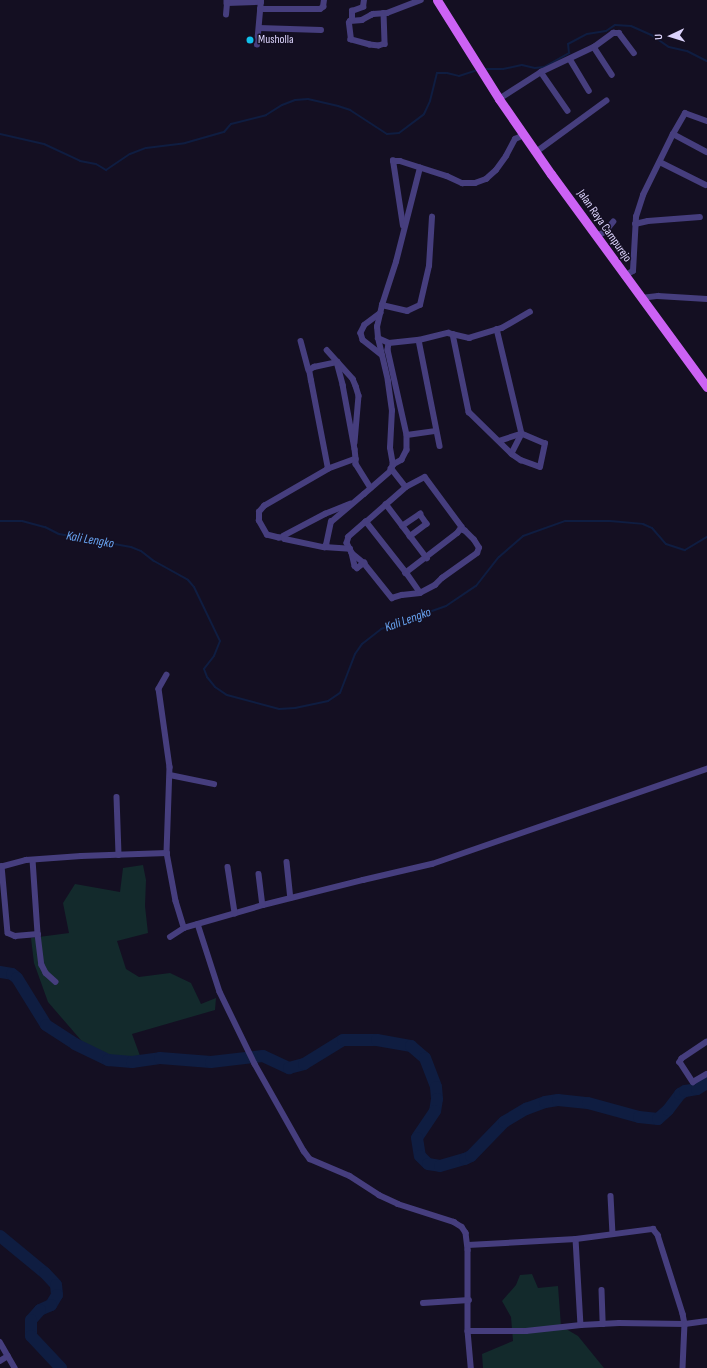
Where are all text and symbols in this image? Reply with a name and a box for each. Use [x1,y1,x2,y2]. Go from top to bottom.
north arrow [651,16,691,56]
place label: Musholla [258,33,294,47]
text: U [652,34,665,40]
marker: Musholla [245,35,255,45]
street label: Jalan Raya Campurejo [574,187,634,265]
water label: Kali Lengko [65,528,115,552]
water label: Kali Lengko [383,604,433,636]

